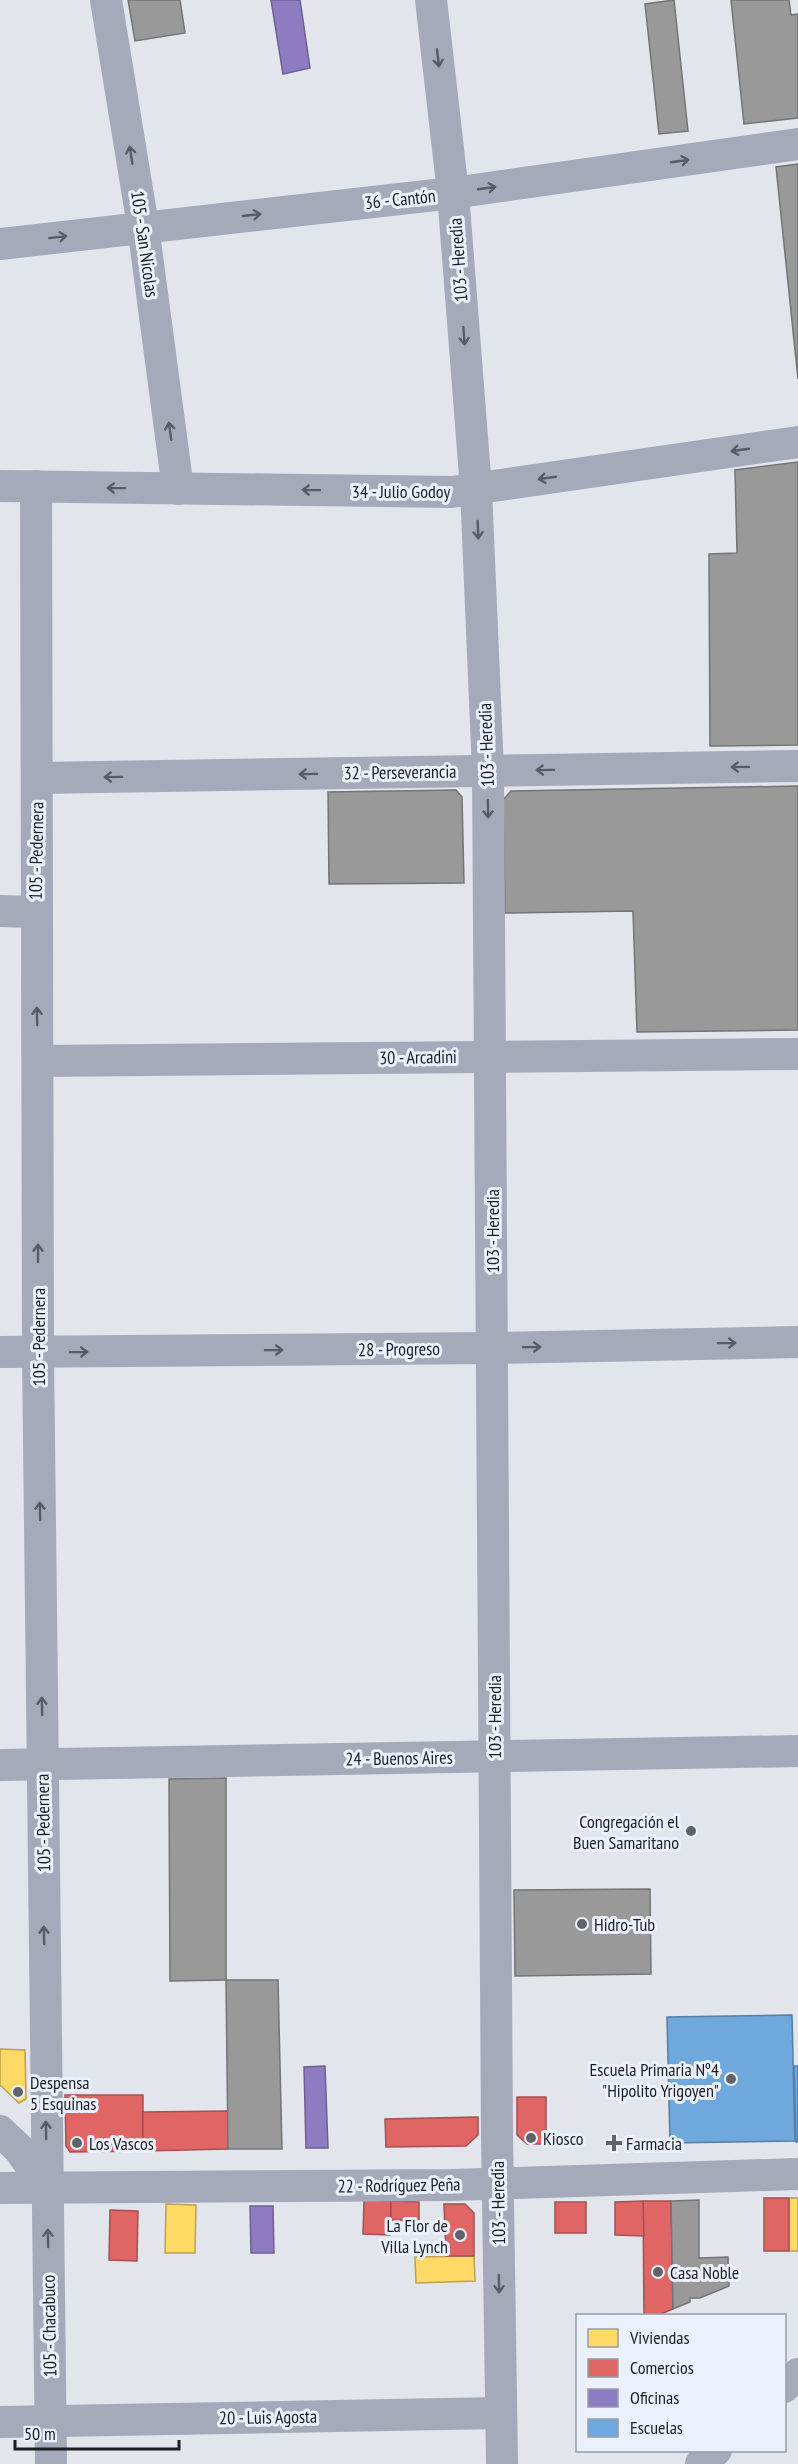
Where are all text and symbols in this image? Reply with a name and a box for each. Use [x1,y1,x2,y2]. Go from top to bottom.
one-way arrow [432,48,443,68]
one-way arrow [126,145,137,165]
one-way arrow [670,156,690,167]
one-way arrow [477,183,497,194]
street label: 36 - Cantón [363,184,437,214]
street label: 105 - San Nicolas [126,189,164,299]
one-way arrow [241,209,261,220]
street label: 103 - Heredia [444,217,472,303]
one-way arrow [48,231,67,242]
one-way arrow [459,325,470,345]
one-way arrow [165,421,176,441]
one-way arrow [731,445,750,456]
one-way arrow [538,473,558,484]
street label: 34 - Julio Godoy [352,480,450,503]
one-way arrow [107,482,127,494]
one-way arrow [302,485,322,496]
one-way arrow [472,520,483,540]
street label: 103 - Heredia [473,703,499,787]
street label: 32 - Perseverancia [343,760,457,784]
one-way arrow [730,761,750,773]
one-way arrow [535,764,555,776]
one-way arrow [298,768,318,780]
one-way arrow [103,771,123,783]
one-way arrow [482,799,494,819]
street label: 105 - Pedernera [24,802,48,900]
one-way arrow [32,1007,43,1027]
street label: 30 - Arcadini [379,1045,457,1069]
street label: 103 - Heredia [481,1189,504,1273]
one-way arrow [32,1244,44,1264]
street label: 105 - Pedernera [27,1288,50,1386]
street label: 28 - Progreso [358,1337,440,1361]
one-way arrow [717,1337,737,1349]
one-way arrow [522,1341,542,1353]
one-way arrow [264,1344,284,1356]
one-way arrow [69,1346,89,1358]
one-way arrow [34,1502,46,1522]
street label: 103 - Heredia [483,1675,506,1759]
one-way arrow [36,1697,47,1717]
street label: 24 - Buenos Aires [345,1746,453,1770]
street label: 105 - Pedernera [31,1774,55,1872]
place label: Congregación el Buen Samaritano [573,1810,680,1854]
marker: Congregación el Buen Samaritano [684,1824,698,1838]
place label: Hidro-Tub [594,1913,655,1936]
marker: Hidro-Tub [575,1917,589,1931]
one-way arrow [38,1925,50,1945]
place label: Escuela Primaria Nº4 "Hipolito Yrigoyen" [589,2058,719,2102]
place label: Despensa 5 Esquinas [30,2071,96,2115]
marker: Escuela Primaria Nº4 "Hipolito Yrigoyen" [724,2072,738,2086]
marker: Despensa 5 Esquinas [11,2085,25,2099]
one-way arrow [41,2120,52,2140]
place label: Kiosco [543,2127,584,2150]
marker: Kiosco [524,2131,538,2145]
place label: Los Vascos [89,2132,154,2155]
place label: Farmacia [626,2132,682,2155]
marker: Los Vascos [70,2136,84,2150]
marker: Farmacia [607,2136,621,2150]
street label: 103 - Heredia [486,2161,510,2245]
street label: 22 - Rodríguez Peña [337,2172,461,2198]
place label: La Flor de Villa Lynch [380,2214,448,2258]
one-way arrow [42,2228,54,2248]
marker: La Flor de Villa Lynch [453,2228,467,2242]
place label: Casa Noble [670,2261,739,2284]
marker: Casa Noble [651,2265,665,2279]
street label: 105 - Chacabuco [37,2274,61,2377]
one-way arrow [493,2274,505,2294]
legend [576,2314,786,2452]
text: Viviendas [629,2326,690,2349]
text: Comercios [630,2356,694,2379]
text: Oficinas [630,2386,679,2409]
street label: 20 - Luis Agosta [219,2405,317,2429]
scale bar [15,2413,178,2451]
text: Escuelas [630,2416,683,2439]
text: 50 m [24,2422,56,2445]

